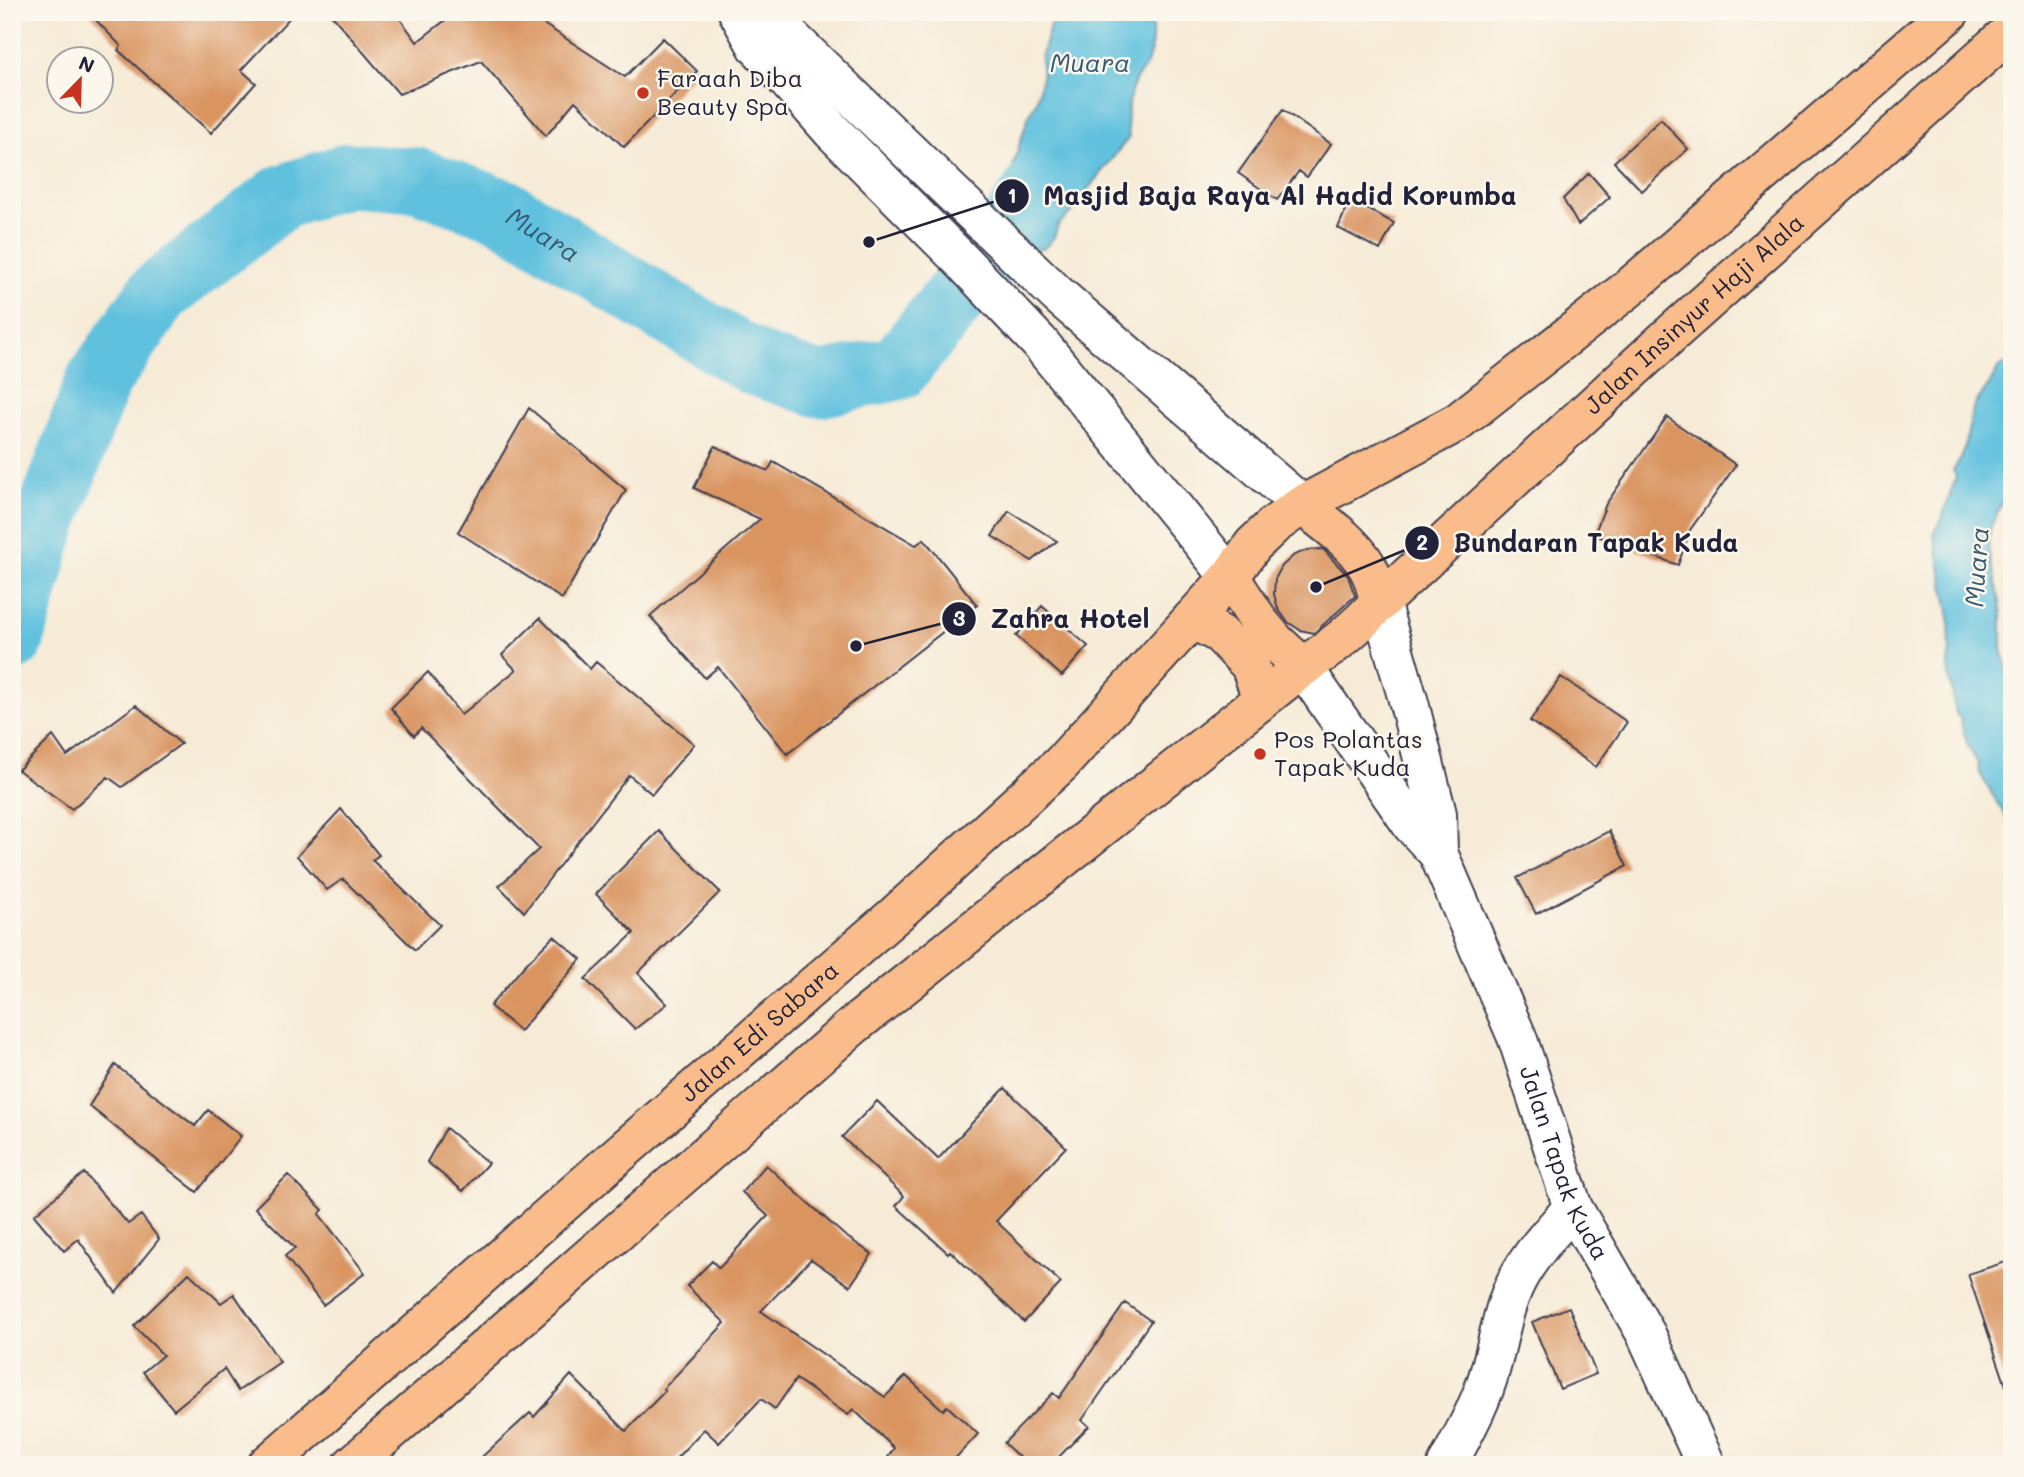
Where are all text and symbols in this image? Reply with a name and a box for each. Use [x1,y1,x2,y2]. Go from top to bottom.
water label: Muara [1050,45,1130,79]
north arrow [46,46,116,116]
text: N [75,50,98,78]
place label: Faraah Diba Beauty Spa [657,62,803,121]
marker: Faraah Diba Beauty Spa [635,85,651,101]
callout: Masjid Baja Raya Al Hadid Korumba [995,172,1531,219]
text: Masjid Baja Raya Al Hadid Korumba [1043,178,1517,212]
text: 1 [1007,181,1017,208]
water label: Muara [500,199,586,270]
street label: Jalan Insinyur Haji Alala [1577,206,1810,420]
callout: Bundaran Tapak Kuda [1404,519,1752,566]
text: Bundaran Tapak Kuda [1453,525,1739,559]
water label: Muara [1956,526,1996,608]
text: 2 [1416,528,1428,555]
callout: Zahra Hotel [941,596,1163,643]
text: Zahra Hotel [990,601,1150,635]
text: 3 [953,604,965,631]
place label: Pos Polantas Tapak Kuda [1274,723,1423,782]
marker: Pos Polantas Tapak Kuda [1252,746,1268,762]
street label: Jalan Edi Sabara [673,954,845,1108]
street label: Jalan Tapak Kuda [1513,1061,1617,1265]

